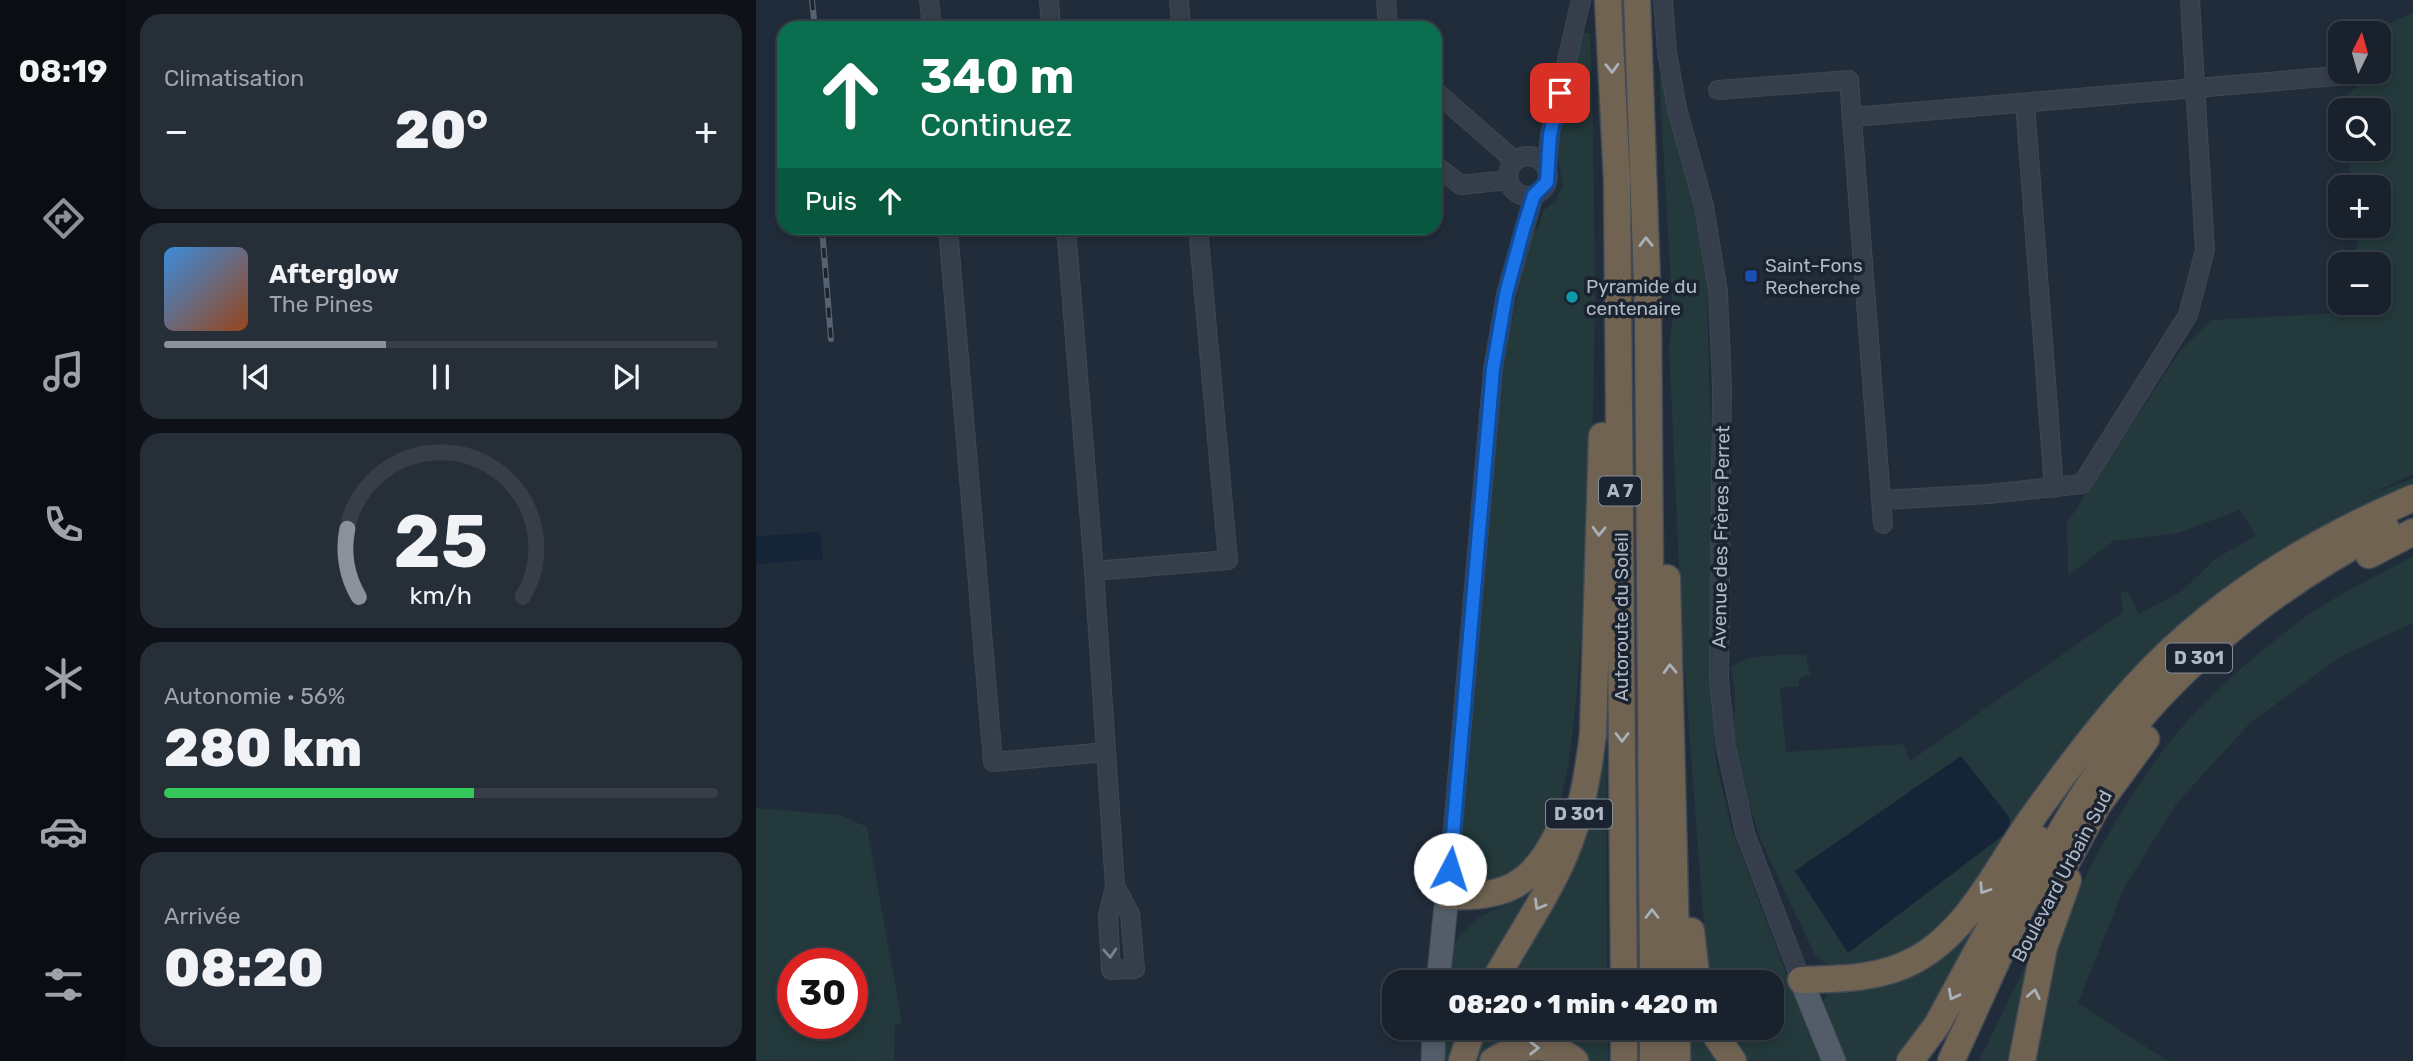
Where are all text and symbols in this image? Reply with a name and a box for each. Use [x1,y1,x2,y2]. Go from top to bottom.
north arrow [2328,21,2390,84]
map controls [2328,21,2391,315]
text: 340 m [920,47,1074,105]
icon: ahead [805,49,896,140]
text: 08:19 [18,52,108,90]
pin [1530,63,1590,123]
one-way arrow [1605,63,1620,74]
text: Climatisation [164,64,304,92]
icon: arrive [1541,74,1579,112]
button: search [2328,98,2391,161]
text: 20° [395,99,488,161]
text: Continuez [920,106,1072,144]
text: − [164,108,189,154]
text: + [694,108,718,154]
button: + [2328,175,2391,238]
icon: ahead [871,182,909,220]
text: Puis [805,186,857,217]
icon: directions [39,194,88,243]
one-way arrow [1639,236,1654,247]
button: − [2328,252,2391,315]
place label: Saint-Fons Recherche [1765,254,1863,299]
text: Afterglow [269,259,399,290]
marker: Saint-Fons Recherche [1743,268,1759,284]
place label: Pyramide du centenaire [1586,275,1697,320]
marker: Pyramide du centenaire [1564,289,1580,305]
text: The Pines [269,290,373,318]
icon: music [39,347,88,396]
icon: previous [237,358,275,396]
icon: pause [422,358,460,396]
icon: next [607,358,645,396]
street label: Avenue des Frères Perret [1708,425,1734,649]
road number: A 7 [1599,476,1641,505]
text: 25 [394,499,488,585]
icon: phone [39,500,88,549]
one-way arrow [1592,526,1607,537]
street label: Autoroute du Soleil [1610,532,1633,702]
text: km/h [410,580,472,609]
road number: D 301 [2166,644,2232,672]
icon: climate [39,654,88,703]
one-way arrow [1663,663,1678,674]
text: Autonomie · 56% [164,682,345,710]
text: 280 km [164,717,362,779]
one-way arrow [1614,732,1630,742]
street label: Boulevard Urbain Sud [2007,786,2117,966]
road number: D 301 [1546,800,1612,828]
icon: car [39,807,88,856]
position arrow [1413,832,1487,906]
one-way arrow [1980,881,1993,894]
one-way arrow [1534,897,1547,910]
text: Arrivée [164,902,241,930]
one-way arrow [1644,908,1660,918]
text: 08:20 [164,937,324,999]
speed limit sign: 30 [777,948,868,1039]
one-way arrow [1102,948,1117,959]
icon: filters [39,960,88,1009]
one-way arrow [1947,988,1961,1000]
one-way arrow [2026,988,2041,1000]
text: 08:20 · 1 min · 420 m [1448,989,1718,1020]
one-way arrow [1529,1040,1540,1056]

